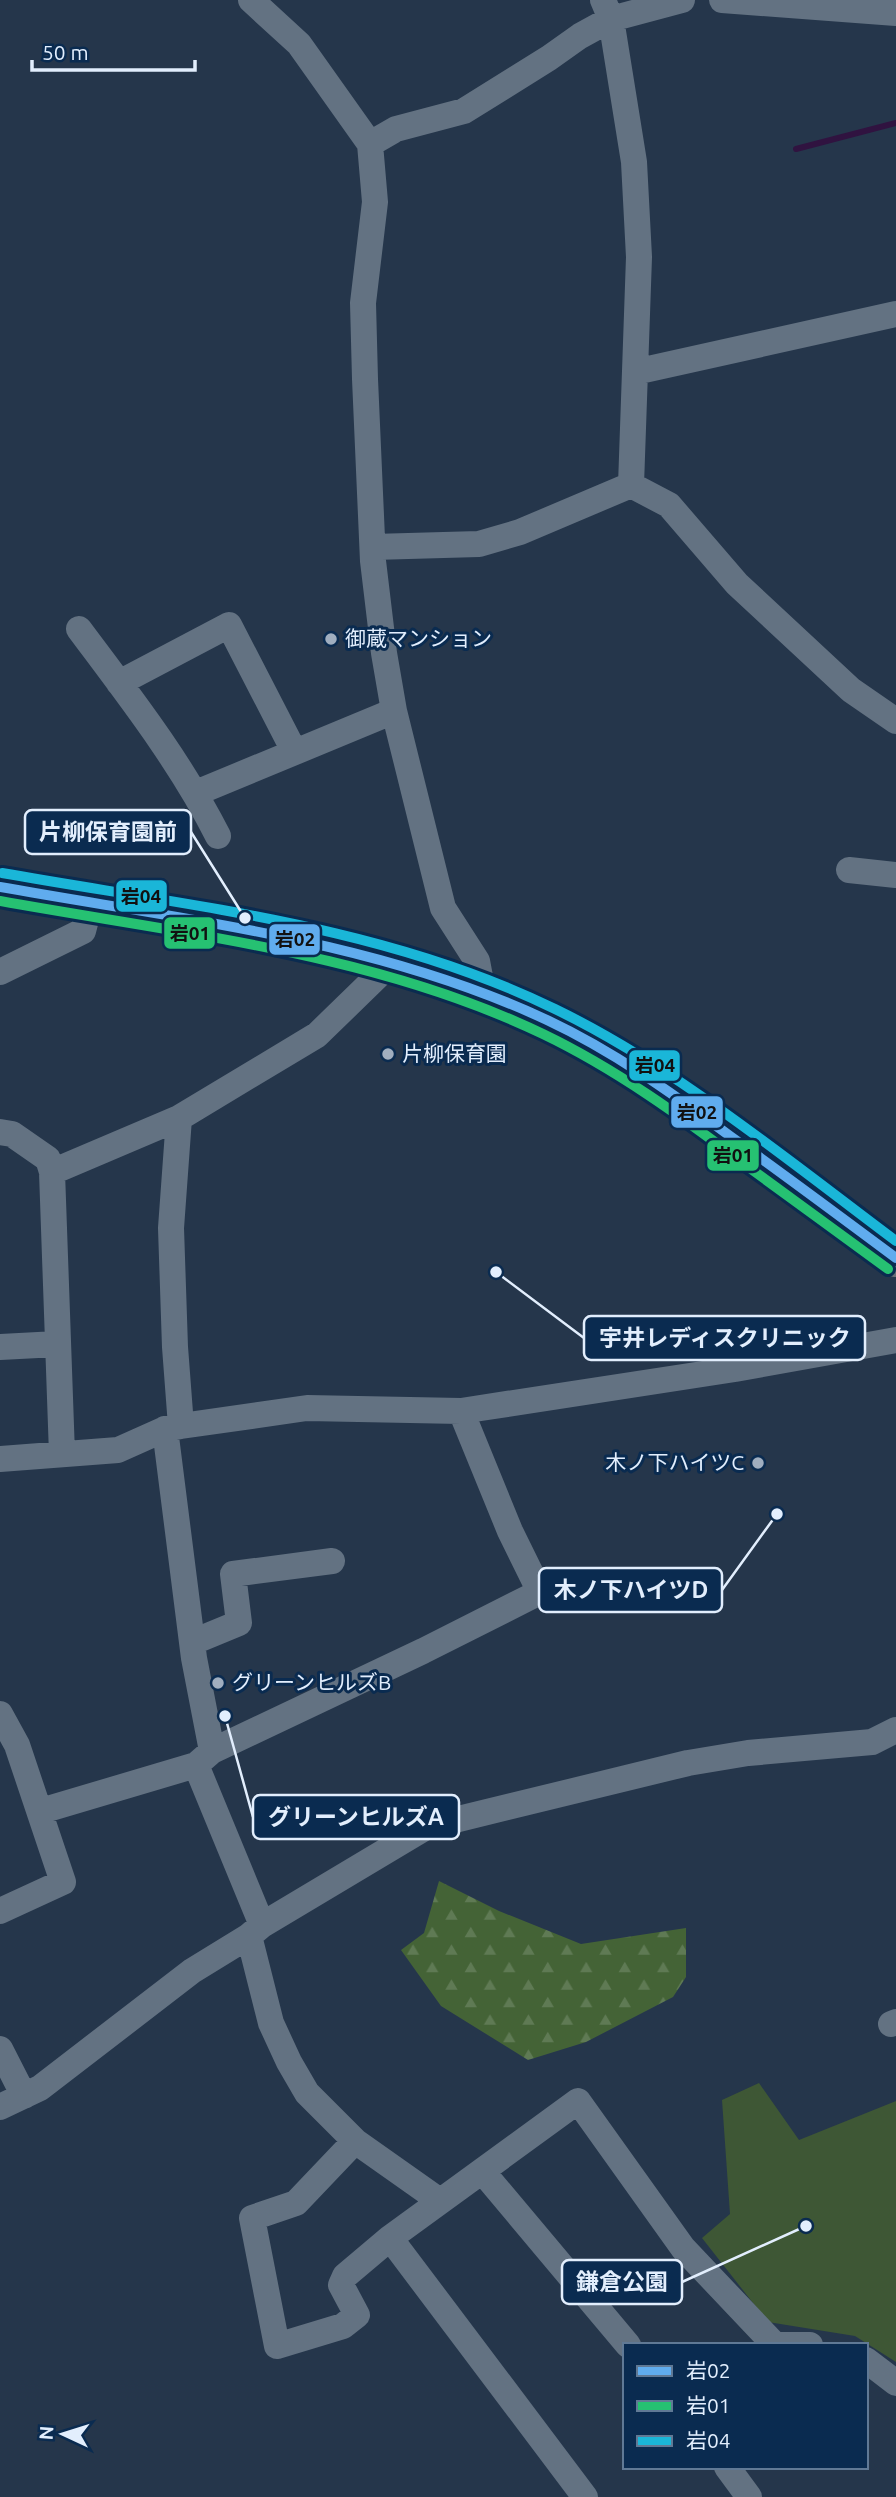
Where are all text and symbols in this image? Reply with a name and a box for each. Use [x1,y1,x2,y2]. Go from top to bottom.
scale bar [32,28,194,72]
text: 50 m [42,40,89,64]
place label: 御蔵マンション [345,626,492,650]
marker: 御蔵マンション [323,631,339,647]
callout: 片柳保育園前 [25,810,191,854]
text: 片柳保育園前 [39,819,177,844]
line badge: 岩04 [115,879,168,913]
text: 岩04 [121,885,161,907]
line badge: 岩01 [163,916,216,950]
text: 岩01 [170,922,210,944]
line badge: 岩02 [268,923,321,956]
text: 岩02 [275,928,315,950]
place label: 片柳保育園 [402,1041,507,1065]
marker: 片柳保育園 [380,1046,396,1062]
line badge: 岩04 [628,1049,681,1082]
text: 岩04 [635,1054,675,1076]
line badge: 岩02 [670,1095,724,1129]
text: 岩02 [677,1101,717,1123]
line badge: 岩01 [706,1139,760,1172]
text: 岩01 [713,1144,753,1166]
callout: 宇井レディスクリニック [584,1316,865,1360]
text: 宇井レディスクリニック [599,1325,851,1350]
place label: 木ノ下ハイツC [606,1450,744,1474]
marker: 木ノ下ハイツC [750,1455,766,1471]
callout: 木ノ下ハイツD [539,1568,722,1612]
text: 木ノ下ハイツD [554,1577,708,1602]
place label: グリーンヒルズB [232,1670,391,1694]
marker: グリーンヒルズB [210,1675,226,1691]
callout: グリーンヒルズA [253,1795,459,1839]
text: グリーンヒルズA [268,1804,444,1829]
callout: 鎌倉公園 [562,2260,682,2304]
text: 鎌倉公園 [576,2269,668,2294]
legend [623,2343,868,2469]
text: 岩02 [686,2358,731,2382]
text: 岩01 [686,2393,731,2417]
north arrow [28,2399,98,2469]
text: N [35,2425,58,2441]
text: 岩04 [686,2428,731,2452]

